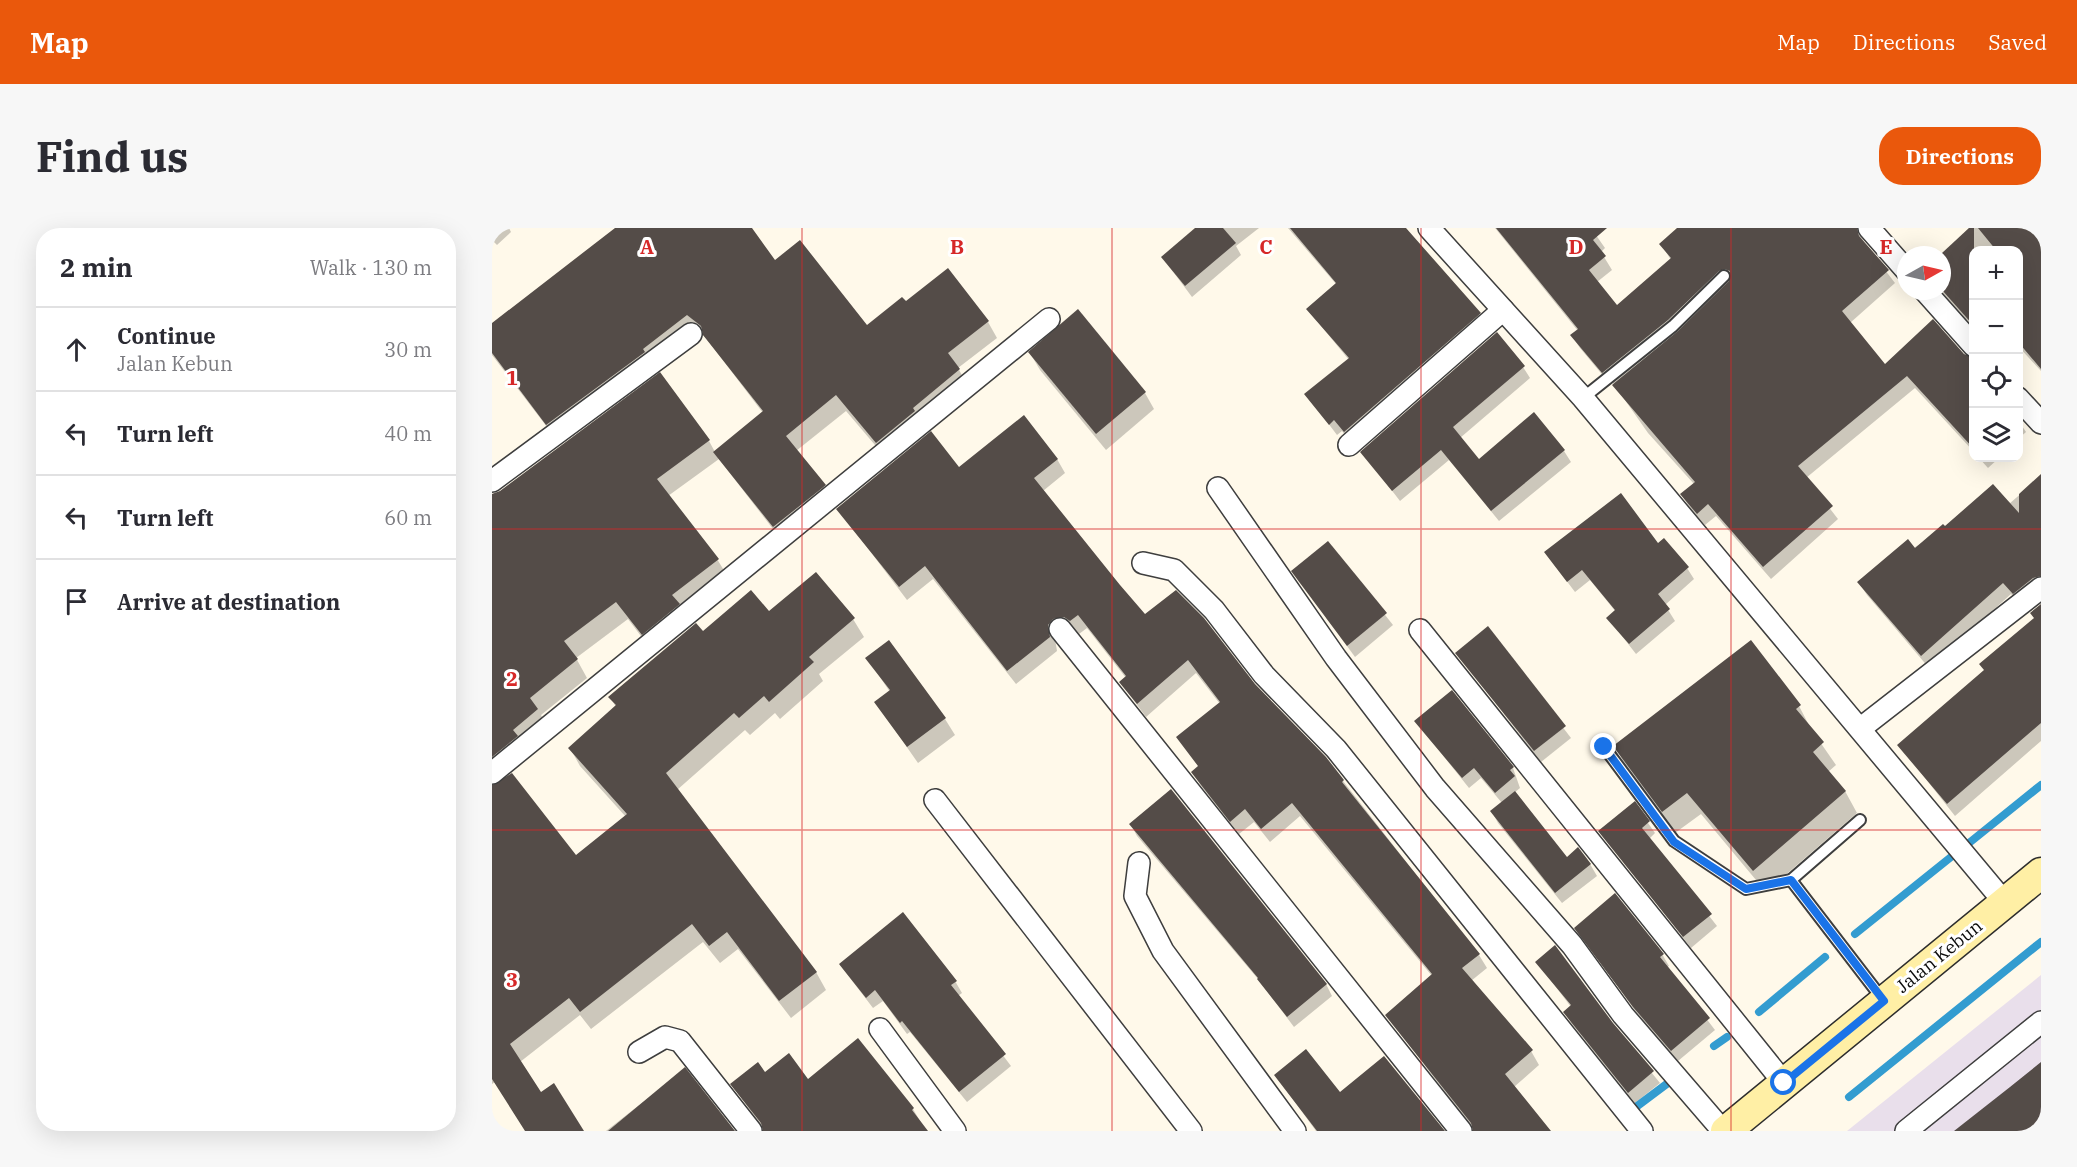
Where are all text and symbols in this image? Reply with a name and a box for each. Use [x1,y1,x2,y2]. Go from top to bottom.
text: Map [30,24,89,61]
text: Map [1777,28,1820,56]
text: Directions [1853,28,1955,56]
text: Saved [1988,28,2047,56]
button: Directions [1879,127,2041,185]
text: Find us [36,129,188,184]
text: A [640,233,654,260]
text: B [950,233,964,260]
text: C [1259,233,1273,260]
text: D [1568,233,1584,260]
text: E [1879,233,1893,260]
north arrow [1897,246,1951,300]
map controls [1969,246,2023,462]
button: + [1969,246,2023,300]
text: 2 min [60,250,133,284]
text: Walk · 130 m [310,254,432,281]
button: − [1969,300,2023,354]
text: Continue [117,321,216,350]
icon: ahead [60,333,93,366]
text: 30 m [384,336,432,363]
text: Jalan Kebun [117,350,233,377]
button: locate [1969,354,2023,408]
text: 1 [506,364,518,391]
button: layers [1969,408,2023,462]
icon: left [60,417,93,450]
text: Turn left [117,419,213,448]
text: 40 m [384,420,432,447]
icon: left [60,501,93,534]
text: Turn left [117,503,213,532]
text: 60 m [384,504,432,531]
icon: arrive [60,585,93,618]
text: Arrive at destination [117,587,340,616]
text: 2 [506,665,518,692]
route end [1590,733,1616,759]
street label: Jalan Kebun [1891,914,1987,998]
text: 3 [506,966,518,993]
route start [1770,1069,1796,1095]

